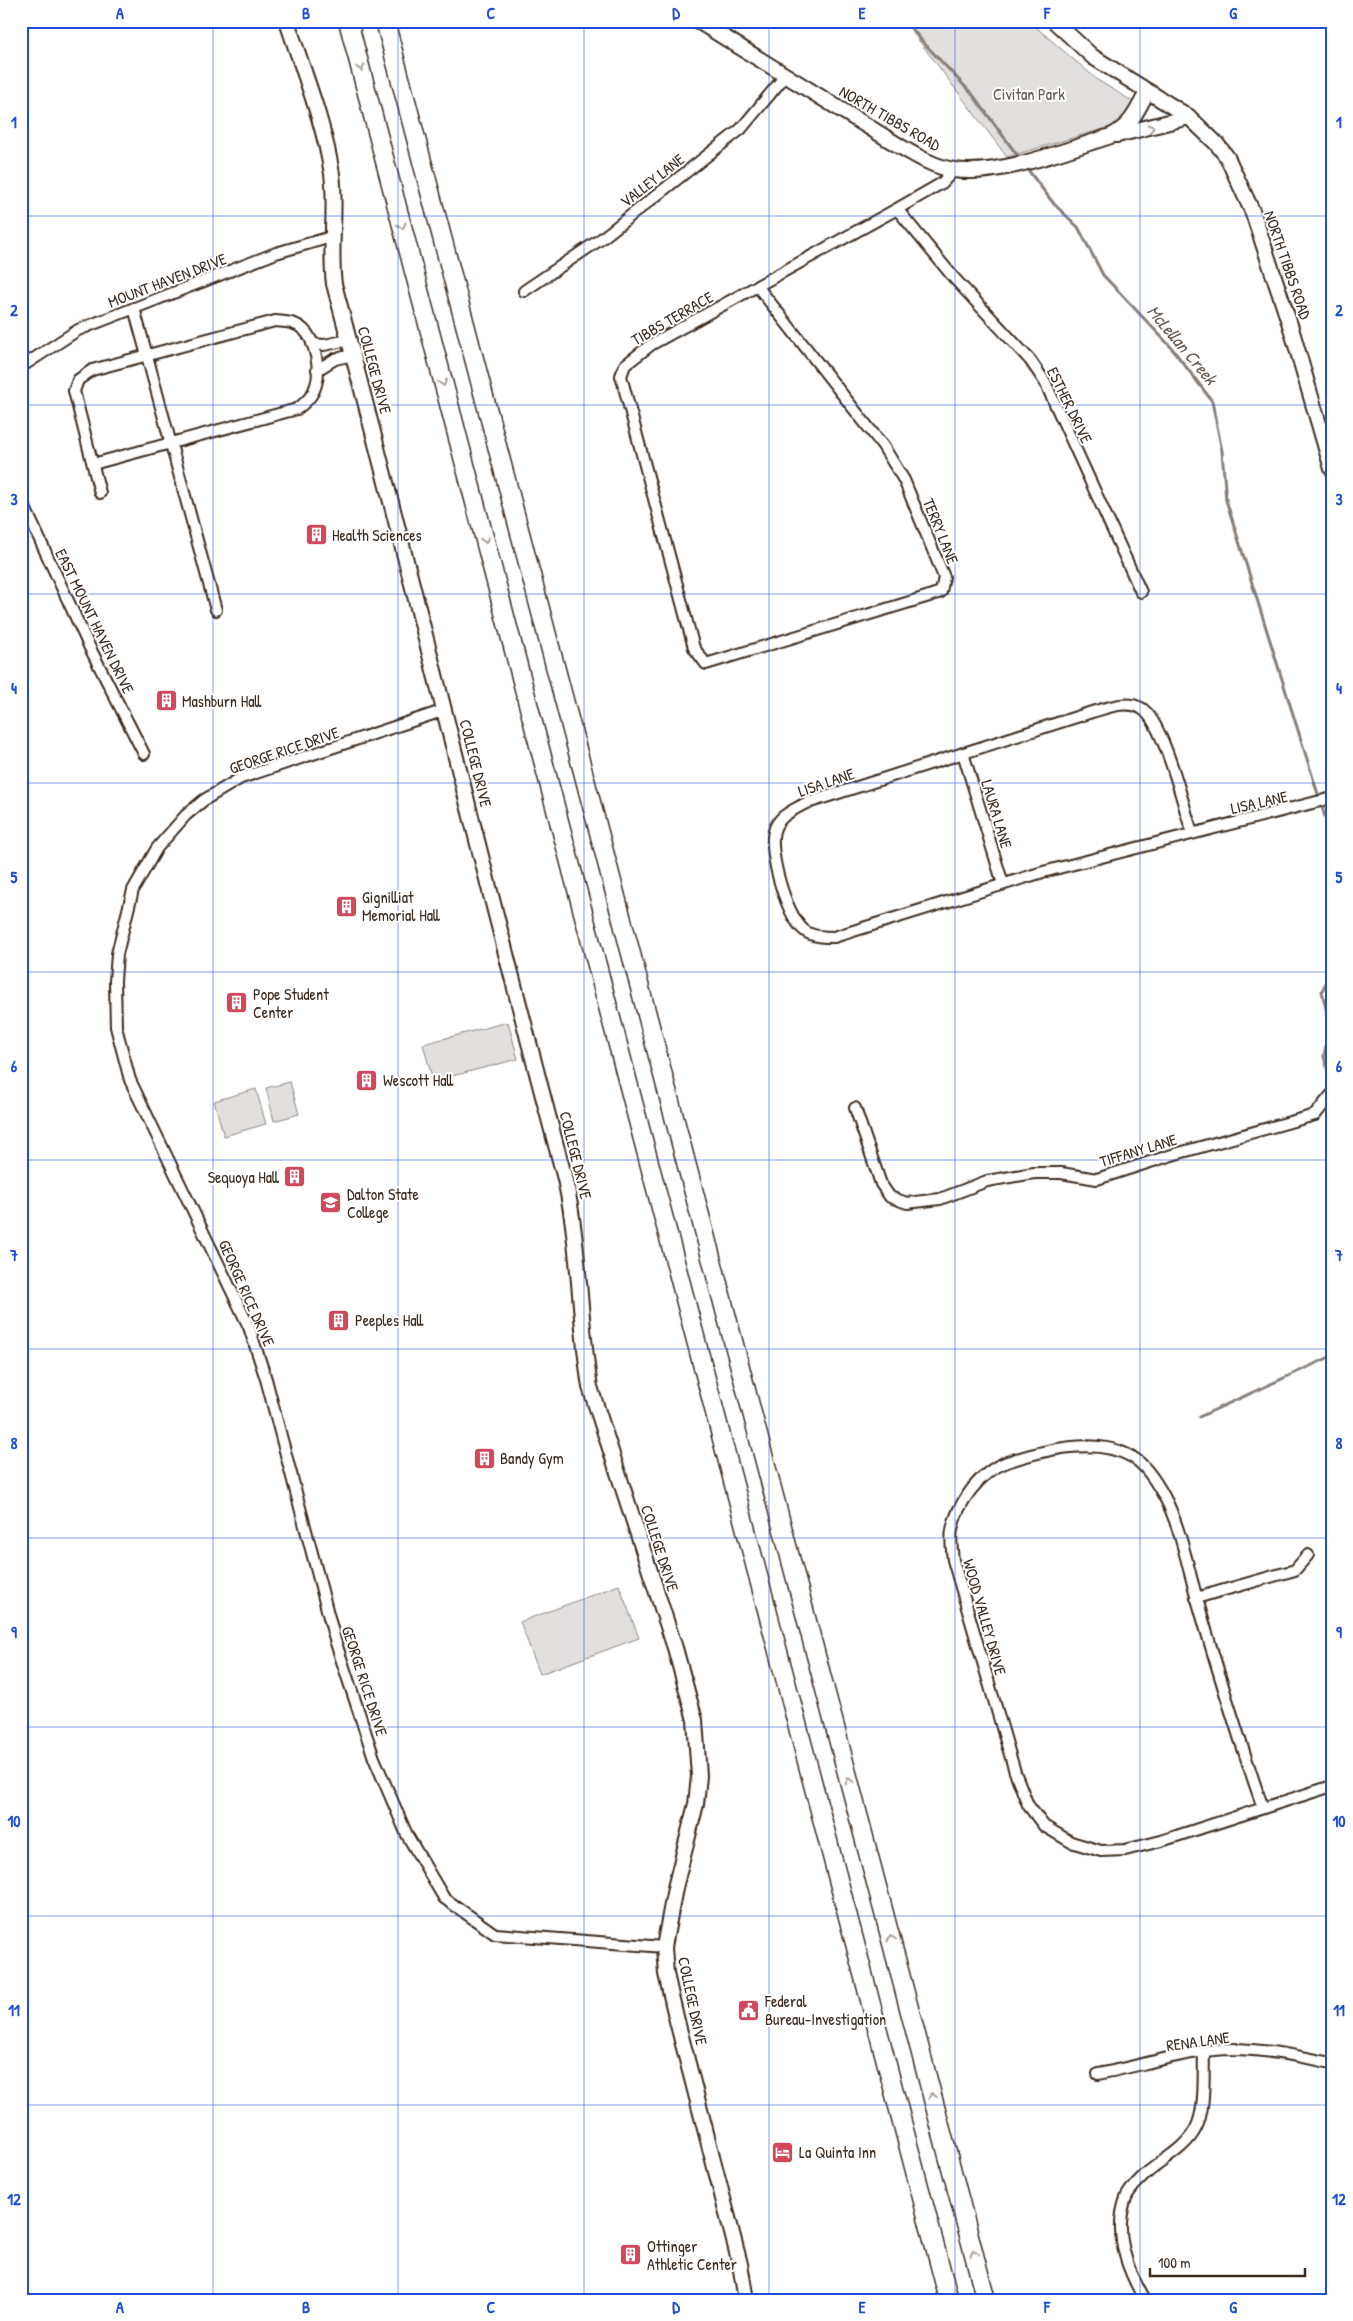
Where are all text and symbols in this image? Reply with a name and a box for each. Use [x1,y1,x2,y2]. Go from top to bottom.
text: A [116,2,124,24]
text: B [302,2,310,24]
text: C [487,2,496,24]
text: D [672,2,680,24]
text: E [858,2,866,24]
text: F [1043,2,1051,24]
text: G [1229,2,1237,24]
one-way arrow [355,64,365,72]
street label: NORTH TIBBS ROAD [835,80,945,156]
park label: Civitan Park [993,83,1065,105]
text: 1 [11,111,17,133]
text: 1 [1336,111,1342,133]
one-way arrow [1146,123,1155,134]
street label: VALLEY LANE [615,148,689,212]
street label: NORTH TIBBS ROAD [1259,208,1317,323]
one-way arrow [396,221,406,229]
street label: MOUNT HAVEN DRIVE [105,247,229,313]
street label: TIBBS TERRACE [627,286,717,350]
text: 2 [10,299,18,321]
water label: McLellan Creek [1142,299,1224,391]
text: 2 [1335,299,1343,321]
street label: COLLEGE DRIVE [353,324,397,416]
street label: ESTHER DRIVE [1042,363,1098,447]
one-way arrow [438,378,448,386]
text: 3 [10,488,18,510]
text: 3 [1335,488,1343,510]
street label: TERRY LANE [918,495,964,567]
building icon: Health Sciences [304,523,328,547]
place label: Health Sciences [332,524,422,546]
one-way arrow [479,535,490,544]
street label: EAST MOUNT HAVEN DRIVE [50,545,140,697]
text: 4 [11,677,17,699]
text: 4 [1336,677,1342,699]
building icon: Mashburn Hall [154,689,178,713]
place label: Mashburn Hall [182,690,261,712]
street label: COLLEGE DRIVE [454,717,498,809]
street label: GEORGE RICE DRIVE [226,721,342,779]
street label: LISA LANE [795,762,857,802]
street label: LAURA LANE [976,777,1018,851]
street label: LISA LANE [1228,785,1290,819]
text: 5 [11,866,18,888]
text: 5 [1336,866,1343,888]
place label: Gignilliat Memorial Hall [362,886,440,926]
building icon: Gignilliat Memorial Hall [334,894,358,918]
place label: Pope Student Center [253,983,329,1023]
building icon: Pope Student Center [225,991,249,1015]
text: 6 [11,1055,18,1077]
text: 6 [1336,1055,1343,1077]
building icon: Wescott Hall [355,1068,379,1092]
place label: Wescott Hall [383,1069,453,1091]
street label: COLLEGE DRIVE [554,1109,598,1201]
street label: TIFFANY LANE [1097,1128,1179,1172]
building icon: Sequoya Hall [283,1165,307,1189]
place label: Sequoya Hall [208,1166,279,1188]
place label: Dalton State College [347,1183,420,1223]
school or university icon: Dalton State College [319,1191,343,1215]
street label: GEORGE RICE DRIVE [214,1236,280,1350]
text: 7 [9,1244,18,1266]
text: 7 [1334,1244,1343,1266]
building icon: Peeples Hall [327,1308,351,1332]
place label: Peeples Hall [355,1309,424,1331]
text: 8 [11,1432,18,1454]
text: 8 [1336,1432,1343,1454]
building icon: Bandy Gym [472,1446,496,1470]
place label: Bandy Gym [500,1447,564,1469]
street label: COLLEGE DRIVE [636,1502,684,1594]
street label: WOOD VALLEY DRIVE [958,1556,1012,1678]
text: 9 [11,1621,17,1643]
text: 9 [1336,1621,1342,1643]
street label: GEORGE RICE DRIVE [337,1623,393,1739]
one-way arrow [845,1778,855,1786]
text: 10 [8,1810,20,1832]
text: 10 [1333,1810,1345,1832]
one-way arrow [886,1934,897,1943]
street label: COLLEGE DRIVE [673,1955,713,2047]
place label: Federal Bureau-Investigation [764,1990,886,2030]
public building icon: Federal Bureau-Investigation [737,1998,761,2022]
text: 11 [8,1999,20,2021]
text: 11 [1333,1999,1345,2021]
street label: RENA LANE [1165,2026,1231,2056]
one-way arrow [928,2092,938,2100]
hotel icon: La Quinta Inn [771,2140,795,2164]
place label: La Quinta Inn [799,2141,876,2163]
text: 12 [7,2188,21,2210]
text: 12 [1332,2188,1346,2210]
place label: Ottinger Athletic Center [647,2235,737,2275]
building icon: Ottinger Athletic Center [619,2243,643,2267]
scale bar [1150,2246,1306,2278]
one-way arrow [969,2248,980,2257]
text: 100 m [1158,2252,1191,2273]
text: A [116,2296,124,2318]
text: B [302,2296,310,2318]
text: C [487,2296,496,2318]
text: D [672,2296,680,2318]
text: E [858,2296,866,2318]
text: F [1043,2296,1051,2318]
text: G [1229,2296,1237,2318]

